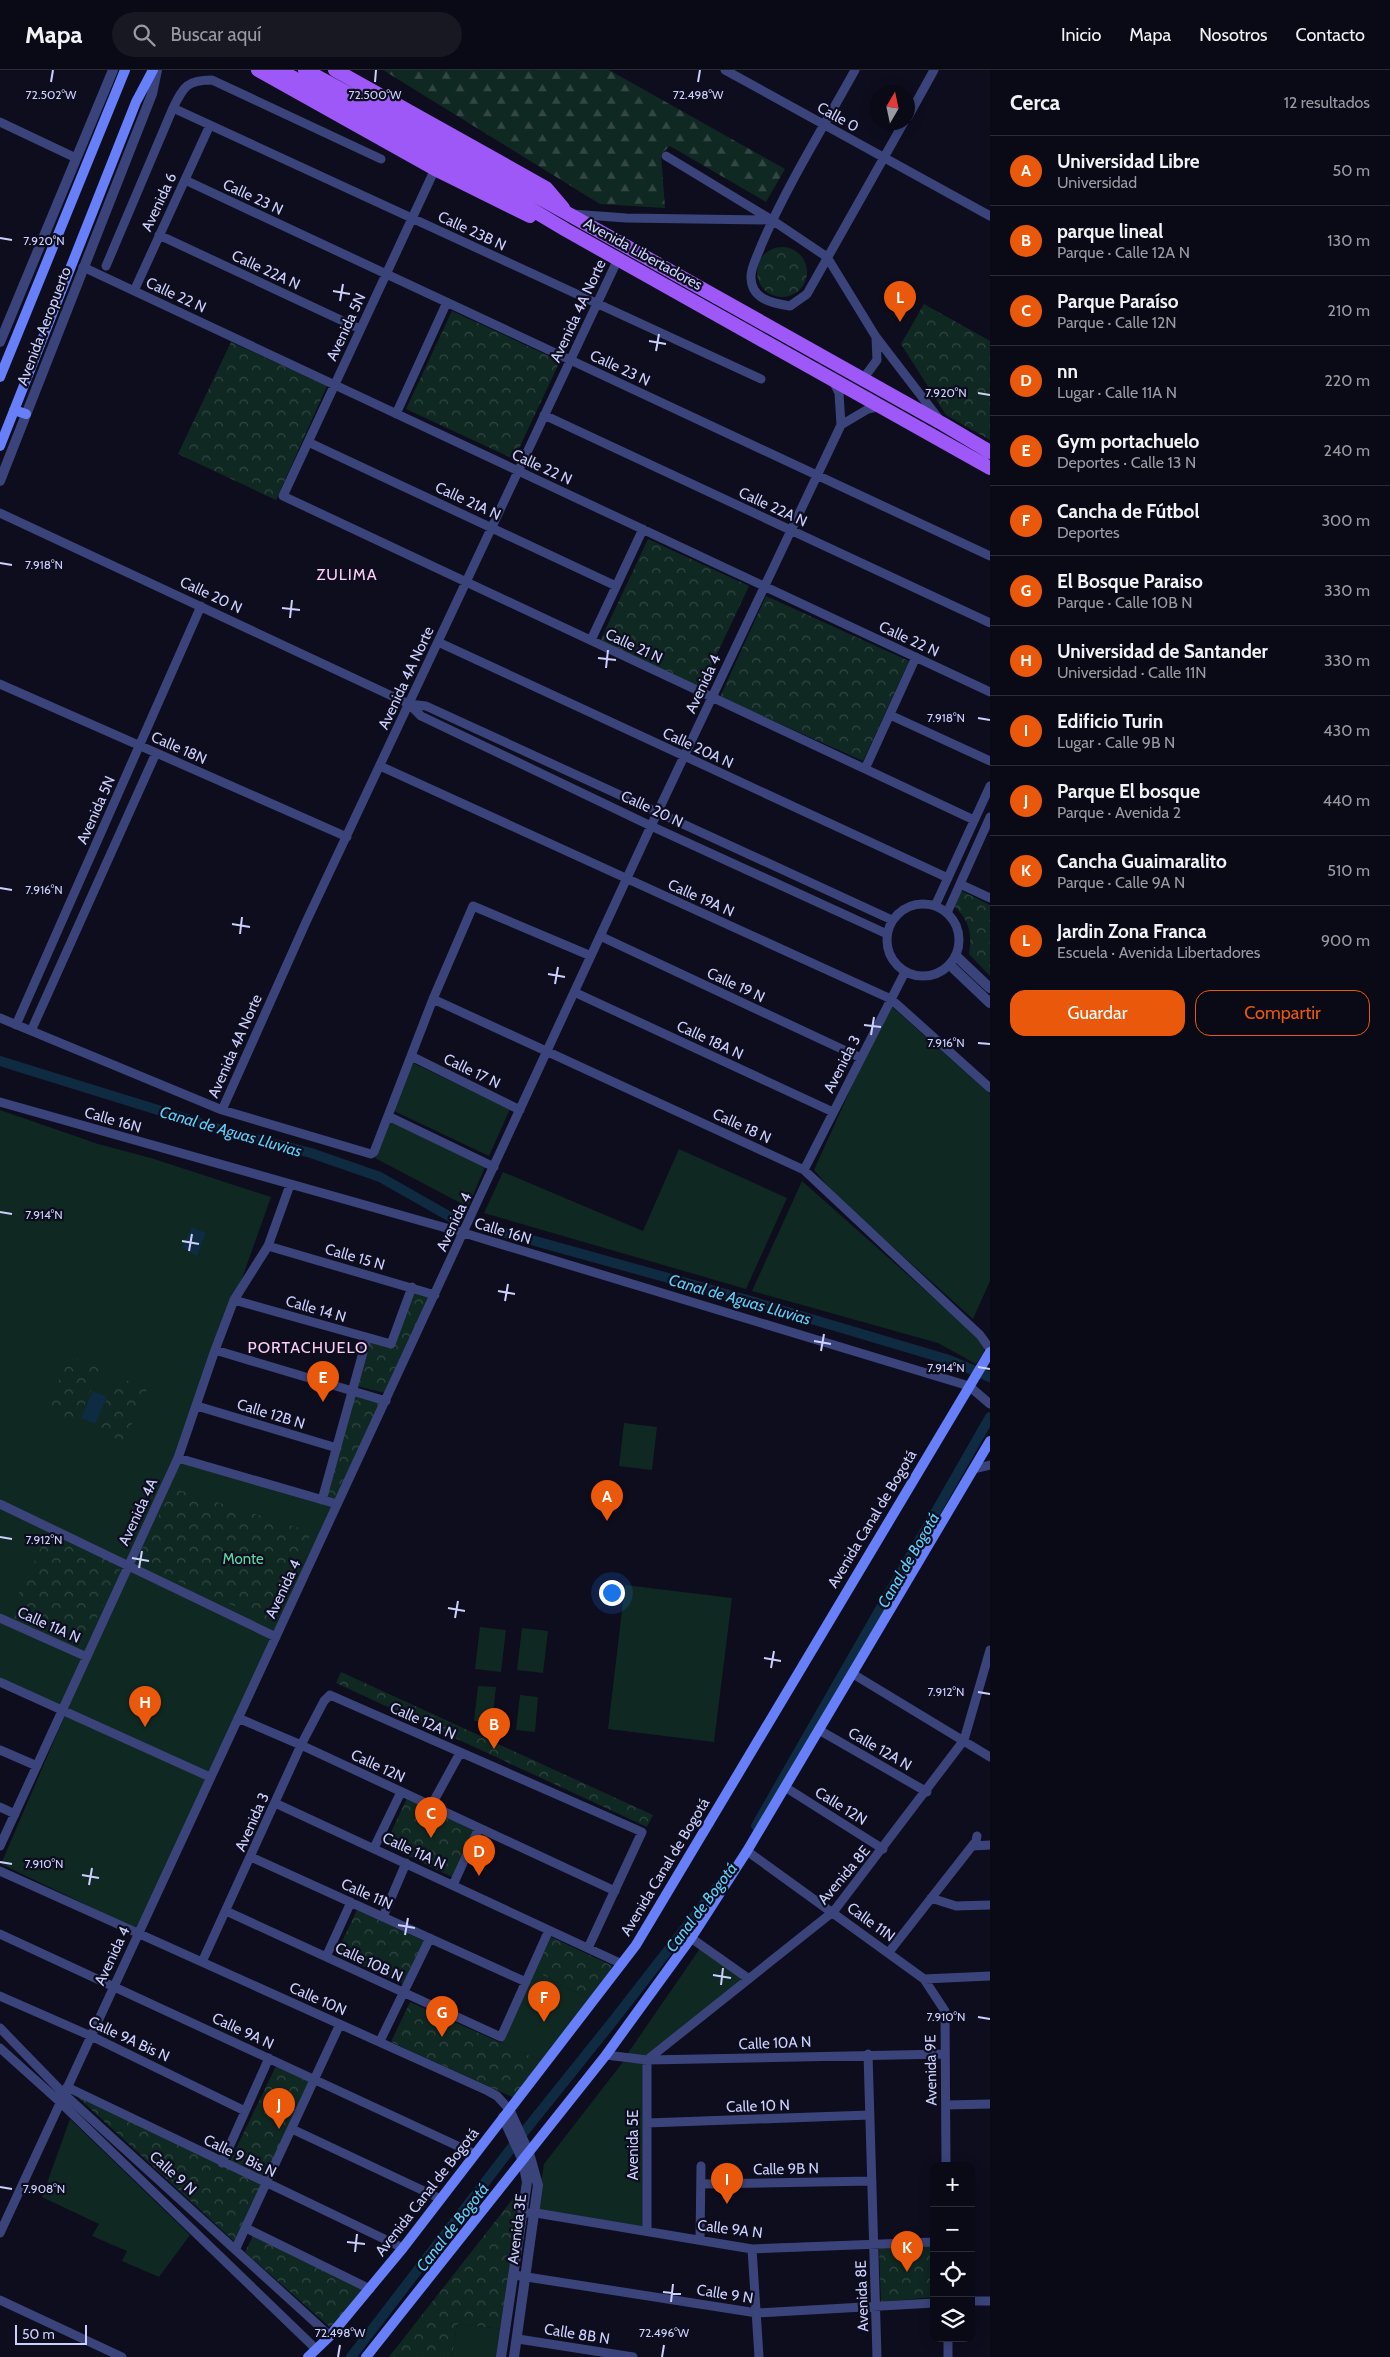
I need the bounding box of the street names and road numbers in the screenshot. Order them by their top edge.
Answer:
street label: Calle 0 [814,98,862,136]
street label: Avenida 6 [138,170,180,234]
street label: Calle 23 N [220,175,286,219]
street label: Calle 23B N [435,207,509,255]
street label: Avenida Libertadores [581,214,705,294]
street label: Calle 22A N [229,246,303,294]
street label: Avenida 4A Norte [546,256,610,365]
street label: Avenida Aeropuerto [13,264,75,388]
street label: Calle 22 N [143,273,209,317]
street label: Avenida 5N [322,290,370,364]
street label: Calle 23 N [587,346,653,390]
street label: Calle 22 N [509,445,575,489]
street label: Calle 21A N [432,478,504,524]
street label: Calle 22A N [736,483,810,531]
street label: Calle 20 N [177,573,245,617]
street label: Calle 22 N [876,617,942,661]
street label: Avenida 4A Norte [374,623,438,732]
street label: Calle 21 N [602,625,666,667]
street label: Avenida 4 [682,651,725,716]
street label: Calle 20A N [660,724,736,772]
street label: Calle 18N [148,728,210,768]
street label: Avenida 5N [73,773,119,847]
street label: Calle 20 N [618,787,686,831]
street label: Calle 19A N [665,875,737,921]
street label: Calle 19 N [704,964,768,1006]
street label: Avenida 4A Norte [204,991,266,1101]
street label: Calle 18A N [674,1017,746,1063]
street label: Avenida 3 [820,1032,864,1096]
street label: Calle 17 N [441,1050,503,1092]
street label: Calle 16N [82,1103,144,1137]
street label: Calle 18 N [710,1105,774,1147]
street label: Avenida 4 [433,1189,476,1254]
street label: Calle 16N [472,1214,534,1248]
street label: Calle 15 N [323,1240,387,1274]
street label: Calle 14 N [284,1292,348,1326]
street label: Calle 12B N [235,1395,307,1433]
street label: Avenida Canal de Bogotá [824,1447,920,1591]
street label: Avenida 4A [115,1475,162,1548]
street label: Avenida 4 [262,1556,305,1621]
street label: Calle 11A N [15,1603,83,1647]
street label: Calle 12A N [387,1698,459,1744]
street label: Calle 12A N [845,1724,915,1774]
street label: Calle 12N [348,1746,408,1786]
street label: Calle 12N [812,1783,870,1829]
street label: Avenida 3 [231,1790,273,1854]
street label: Avenida Canal de Bogotá [617,1795,713,1939]
street label: Calle 11A N [380,1829,448,1873]
street label: Avenida 8E [814,1842,874,1908]
street label: Calle 11N [338,1875,396,1913]
street label: Calle 11N [844,1899,898,1945]
street label: Avenida 4 [91,1923,134,1988]
street label: Calle 10B N [332,1938,406,1986]
street label: Calle 10N [287,1978,349,2020]
street label: Calle 9A N [209,2009,277,2053]
street label: Calle 9A Bis N [86,2012,172,2066]
street label: Calle 10A N [738,2033,812,2053]
street label: Avenida 9E [921,2034,941,2106]
street label: Calle 10 N [726,2096,790,2116]
street label: Avenida 5E [624,2110,642,2180]
street label: Avenida Canal de Bogotá [371,2124,483,2260]
street label: Calle 9 Bis N [201,2131,279,2181]
street label: Calle 9 N [146,2147,200,2199]
street label: Calle 9B N [753,2159,819,2179]
street label: Avenida 3E [504,2193,530,2265]
street label: Calle 9A N [696,2216,764,2242]
street label: Avenida 8E [852,2260,872,2332]
street label: Calle 9 N [695,2281,755,2307]
street label: Calle 8B N [543,2320,611,2348]

